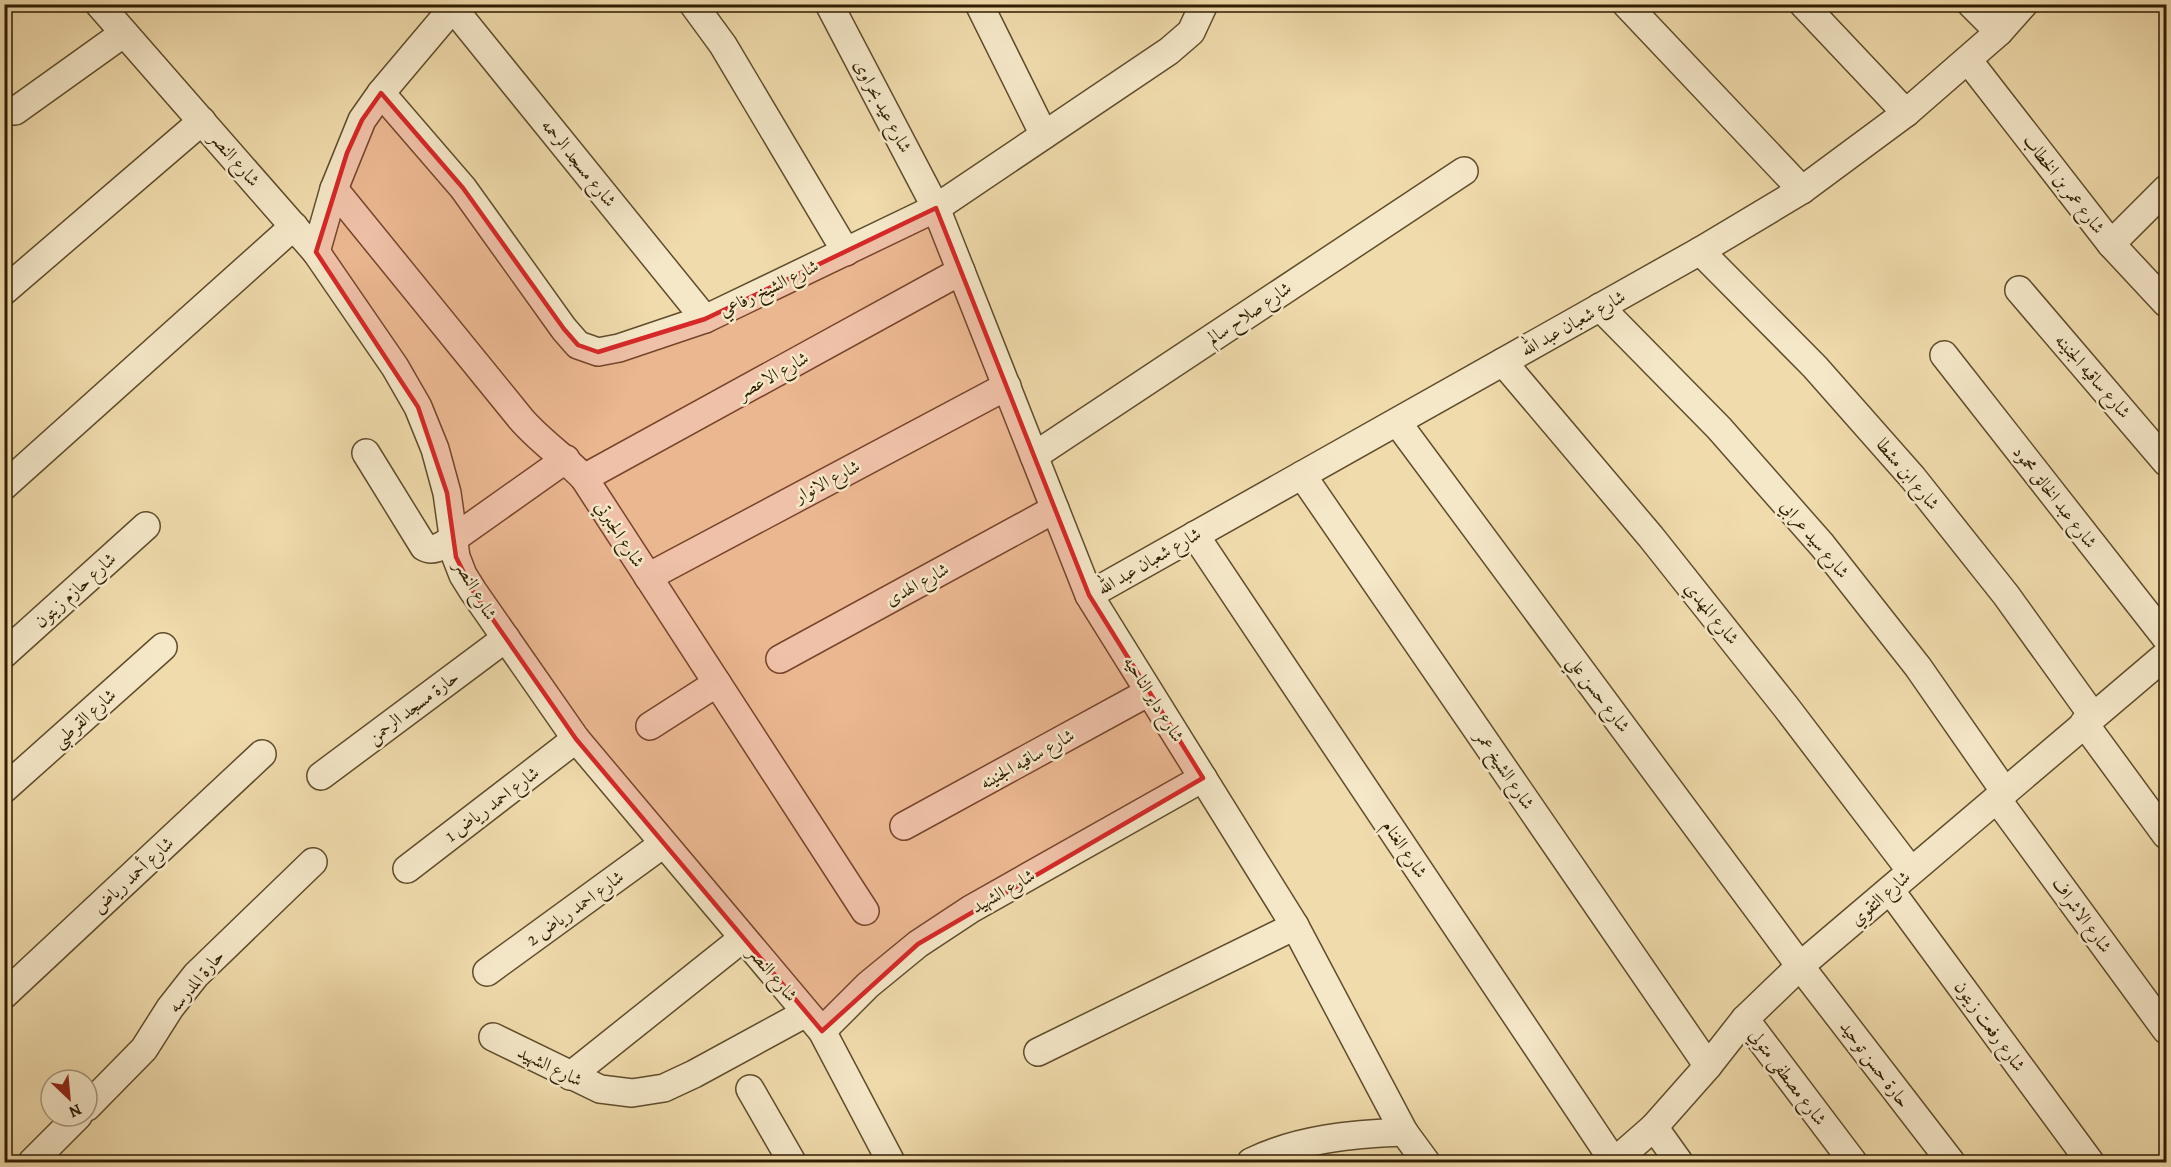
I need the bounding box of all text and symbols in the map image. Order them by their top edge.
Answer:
street label: شارع عيد بحراوى [846,55,918,158]
street label: شارع مسجد الرحمه [534,114,622,214]
street label: شارع النصر [201,125,266,194]
street label: شارع عمر بن الخطاب [2015,129,2110,241]
street label: شارع الشيخ رفاعي [715,254,824,326]
street label: شارع صلاح سالم [1202,276,1298,354]
street label: شارع شعبان عبد الله [1515,283,1631,364]
street label: شارع ساقيه الجنينه [2047,329,2136,425]
street label: شارع الاعصر [731,346,814,408]
street label: شارع ابن مشطا [1869,433,1945,517]
street label: شارع عبد الخالق محمود [2005,441,2103,555]
street label: شارع الانوار [788,454,865,512]
street label: شارع سيد عرابي [1773,495,1855,585]
street label: شارع الجبرتي [587,496,650,574]
street label: شارع شعبان عبد الله [1092,520,1207,603]
street label: شارع حازم زيتون [29,547,124,636]
street label: شارع النصر [446,554,503,626]
street label: شارع الهدى [881,557,955,614]
street label: شارع المهدي [1677,577,1745,651]
street label: شارع داير الناحيه [1115,651,1190,748]
street label: شارع حسن علي [1558,651,1636,740]
street label: حارة مسجد الرحمن [362,665,464,749]
street label: شارع القرطبى [47,683,123,755]
street label: شارع ساقيه الجنينه [975,723,1080,797]
street label: شارع الشيخ عمر [1465,724,1540,816]
street label: شارع احمد رياض 1 [440,761,546,850]
street label: شارع الغنام [1374,815,1433,885]
street label: شارع أحمد رياض [86,830,181,921]
street label: شارع الشهيد [967,863,1041,921]
street label: شارع احمد رياض 2 [522,865,630,954]
street label: شارع التقوي [1845,865,1917,933]
street label: شارع الاشراف [2044,872,2118,959]
street label: شارع النصر [739,940,803,1009]
street label: حارة المدرسه [163,944,229,1018]
street label: شارع رفعت زيتون [1946,976,2031,1078]
street label: حارة حسن توحيد [1834,1016,1916,1112]
street label: شارع مصطفى متولي [1741,1024,1832,1132]
street label: شارع الشهيد [512,1040,587,1095]
north arrow [39,1068,99,1128]
text: N [65,1098,85,1123]

